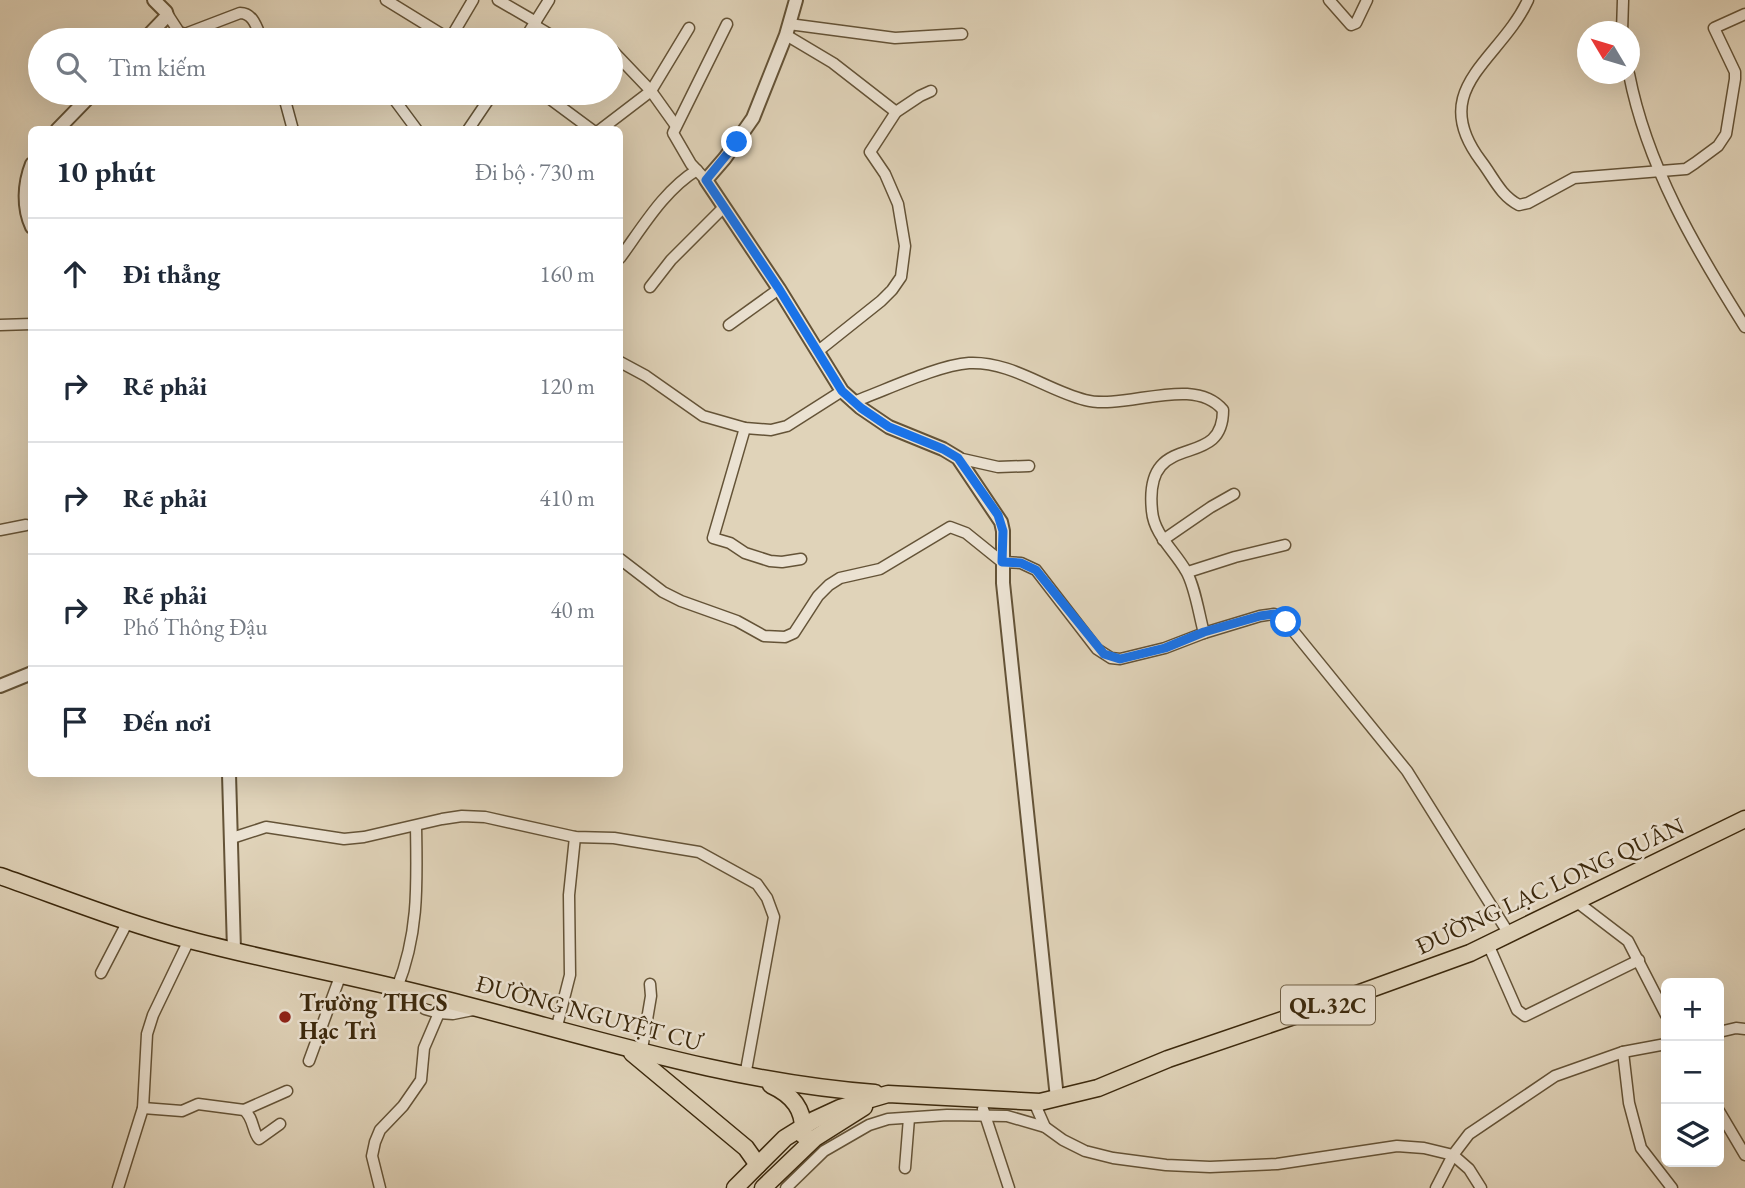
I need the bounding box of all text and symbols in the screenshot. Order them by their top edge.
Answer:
north arrow [1577,21,1640,84]
search box [28,28,623,105]
icon: search [52,48,90,86]
text: Tìm kiếm [108,50,206,84]
route end [721,126,752,157]
text: 10 phút [56,152,155,191]
text: Đi bộ · 730 m [475,157,595,187]
icon: ahead [56,255,94,293]
text: Đi thẳng [123,257,220,291]
text: 160 m [539,259,595,289]
icon: right [56,367,94,405]
text: Rẽ phải [123,369,207,403]
text: 120 m [539,371,595,401]
icon: right [56,479,94,517]
text: Rẽ phải [123,481,207,515]
text: 410 m [539,483,595,513]
text: Rẽ phải [123,578,207,612]
icon: right [56,591,94,629]
text: 40 m [550,595,595,625]
route start [1270,606,1301,637]
text: Phố Thông Đậu [123,612,268,642]
icon: arrive [56,703,94,741]
text: Đến nơi [123,705,211,739]
street label: ĐƯỜNG LẠC LONG QUÂN [1411,810,1689,961]
street label: ĐƯỜNG NGUYỆT CƯ [473,967,707,1058]
map controls [1661,978,1724,1167]
button: + [1661,978,1724,1041]
road number: QL.32C [1281,986,1375,1024]
place label: Trường THCS Hạc Trì [299,987,448,1046]
marker: Trường THCS Hạc Trì [277,1009,293,1025]
button: − [1661,1041,1724,1104]
button: layers [1661,1104,1724,1167]

